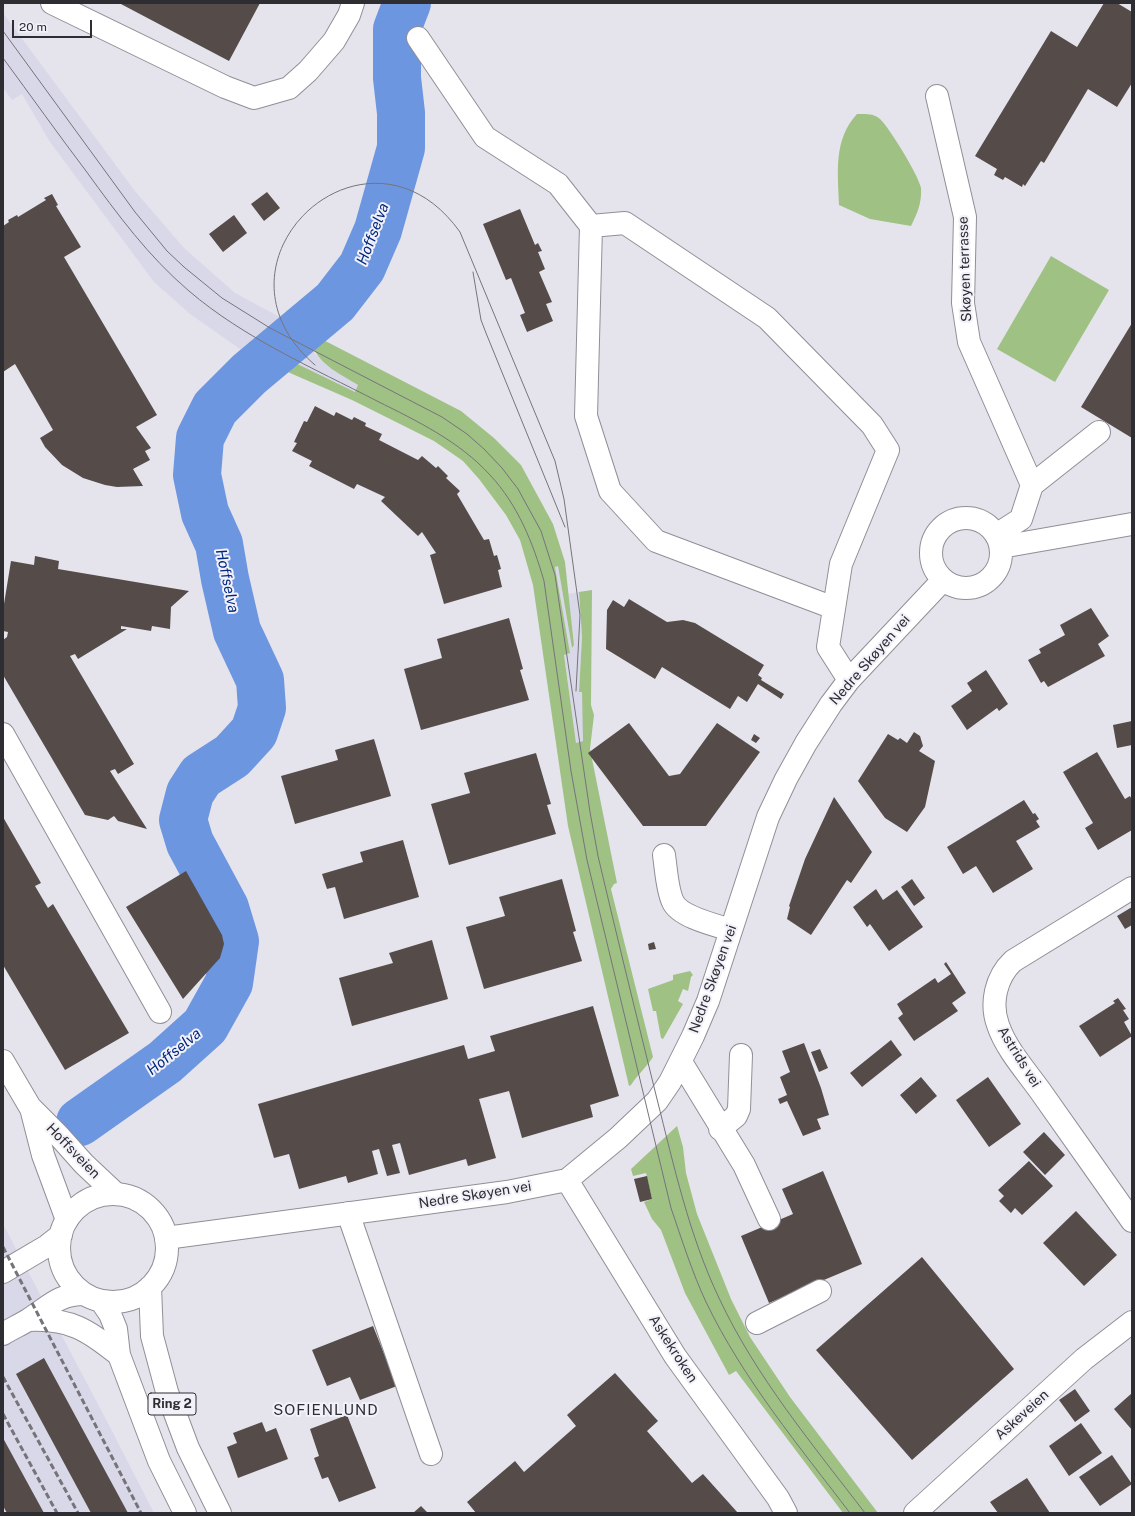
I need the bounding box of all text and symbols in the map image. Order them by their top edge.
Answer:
scale bar [14,12,94,38]
text: 20 m [19,20,47,34]
water label: Hoffselva [353,201,393,267]
street label: Skøyen terrasse [955,216,975,322]
water label: Hoffselva [211,548,243,614]
street label: Nedre Skøyen vei [826,611,914,709]
street label: Nedre Skøyen vei [686,923,740,1035]
street label: Astrids vei [994,1024,1044,1090]
water label: Hoffselva [143,1025,205,1079]
street label: Hoffsveien [43,1120,103,1182]
street label: Nedre Skøyen vei [417,1178,533,1212]
street label: Askekroken [645,1312,701,1386]
street label: Askeveien [992,1387,1052,1443]
road number: Ring 2 [148,1393,196,1415]
district label: SOFIENLUND [273,1401,379,1419]

